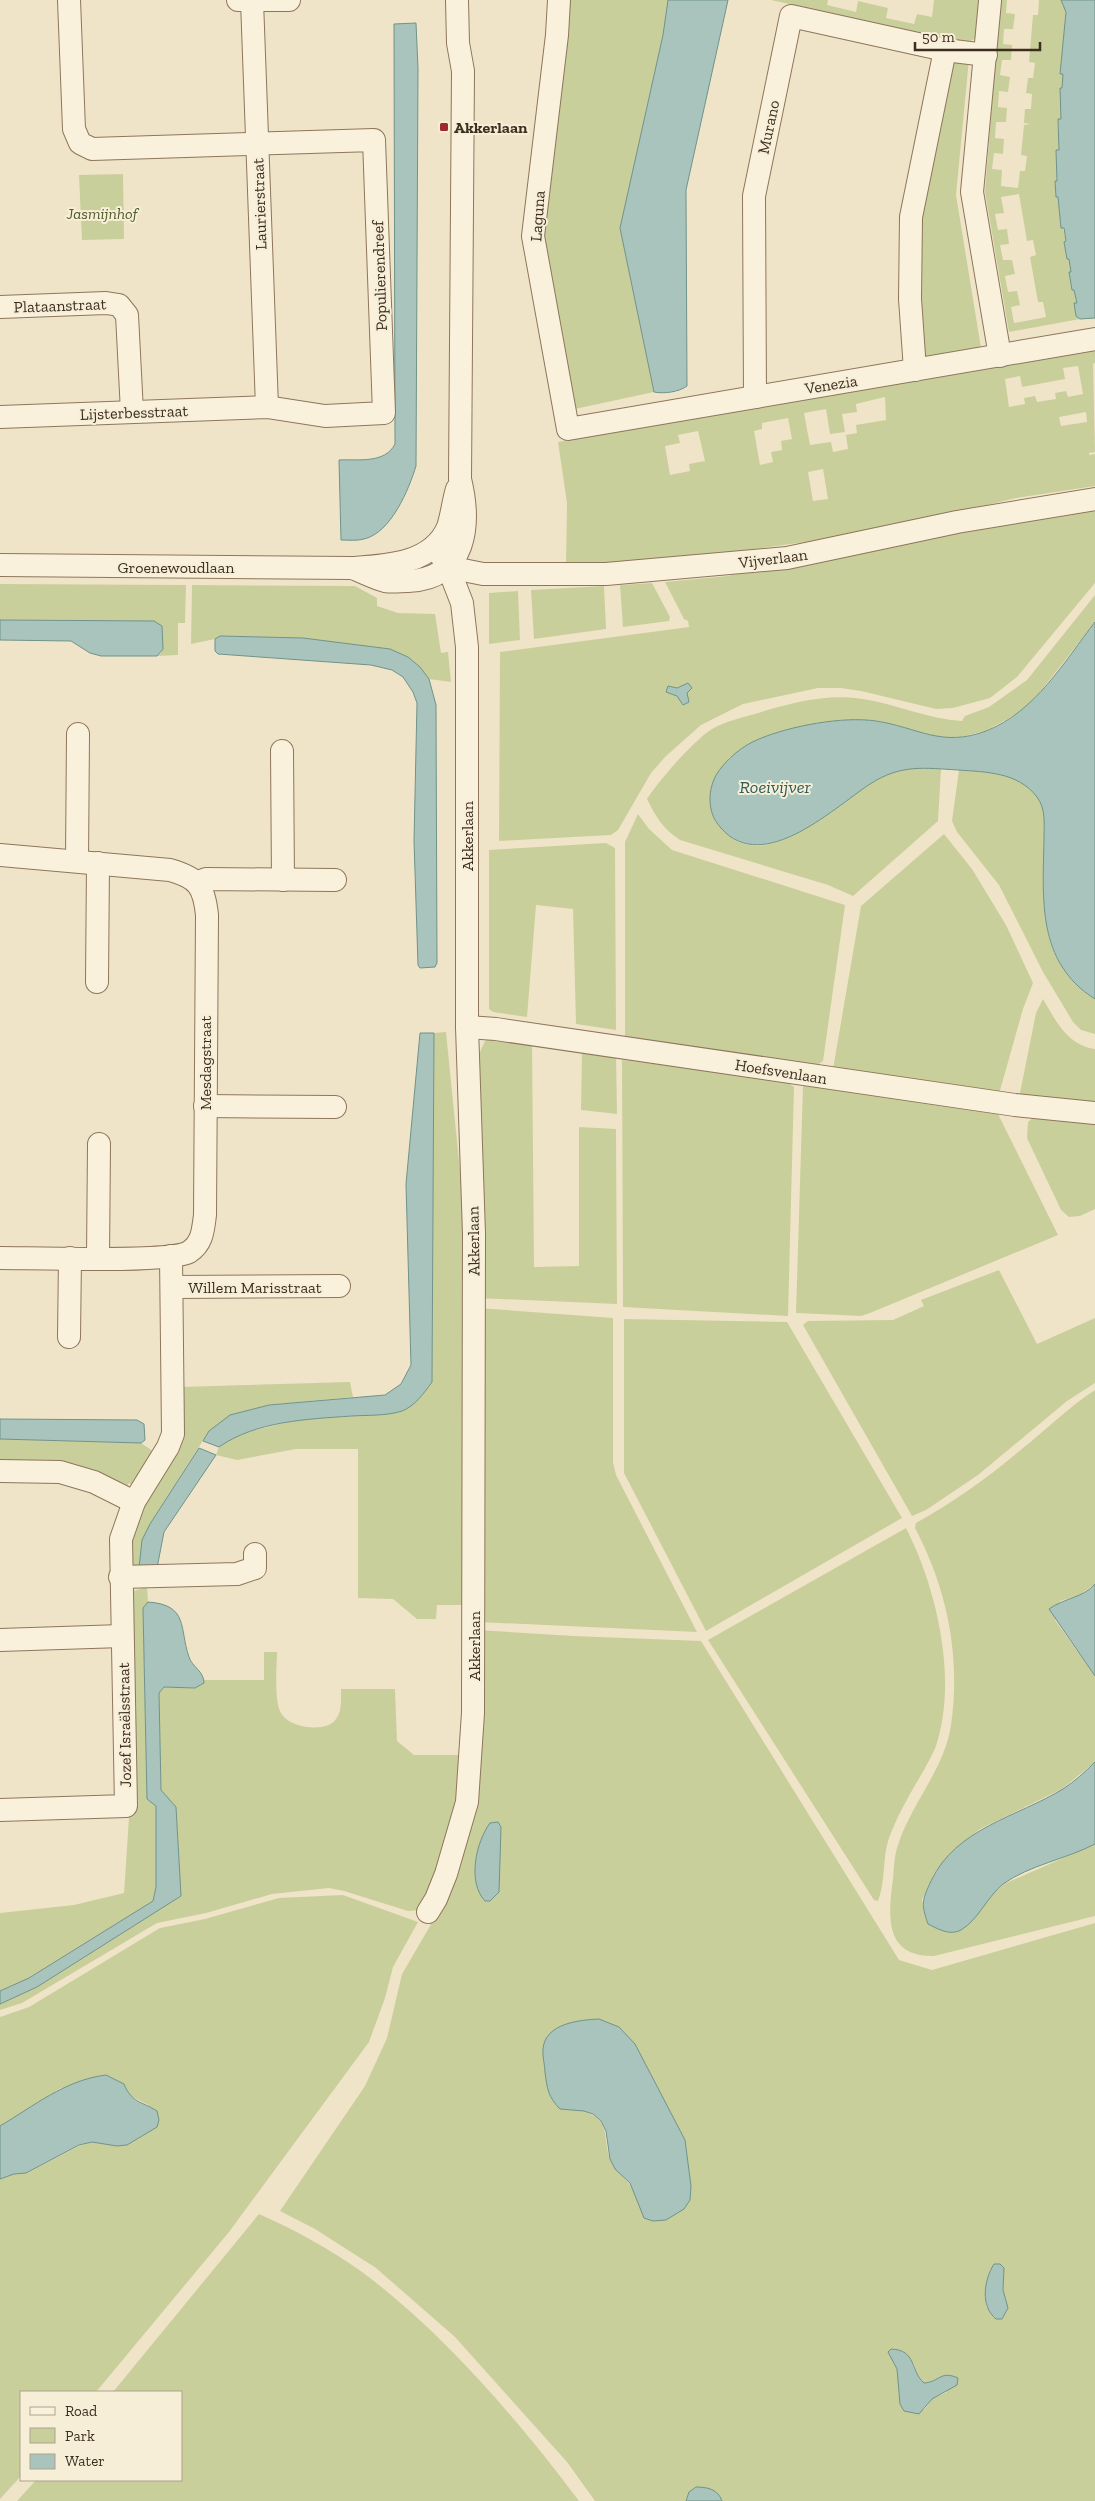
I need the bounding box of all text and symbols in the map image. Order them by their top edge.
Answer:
scale bar [915,20,1040,52]
text: 50 m [922,28,955,46]
street label: Murano [754,98,783,156]
place label: Akkerlaan [454,118,528,137]
marker: Akkerlaan [438,121,450,133]
street label: Laurierstraat [248,158,271,250]
street label: Laguna [526,190,549,242]
park label: Jasmijnhof [65,204,140,223]
street label: Populierendreef [368,219,391,331]
street label: Plataanstraat [13,294,107,317]
street label: Venezia [802,371,859,398]
street label: Lijsterbesstraat [79,401,189,424]
street label: Vijverlaan [736,545,809,572]
street label: Groenewoudlaan [118,558,235,577]
water label: Roeivijver [739,776,812,798]
street label: Akkerlaan [458,800,477,871]
street label: Mesdagstraat [196,1016,215,1110]
street label: Hoefsvenlaan [734,1055,829,1088]
street label: Akkerlaan [463,1205,484,1276]
street label: Willem Marisstraat [188,1278,322,1297]
street label: Akkerlaan [465,1610,484,1681]
street label: Jozef Israëlsstraat [114,1662,135,1788]
legend [20,2391,182,2481]
text: Road [65,2402,98,2420]
text: Park [65,2427,95,2445]
text: Water [65,2452,105,2470]

